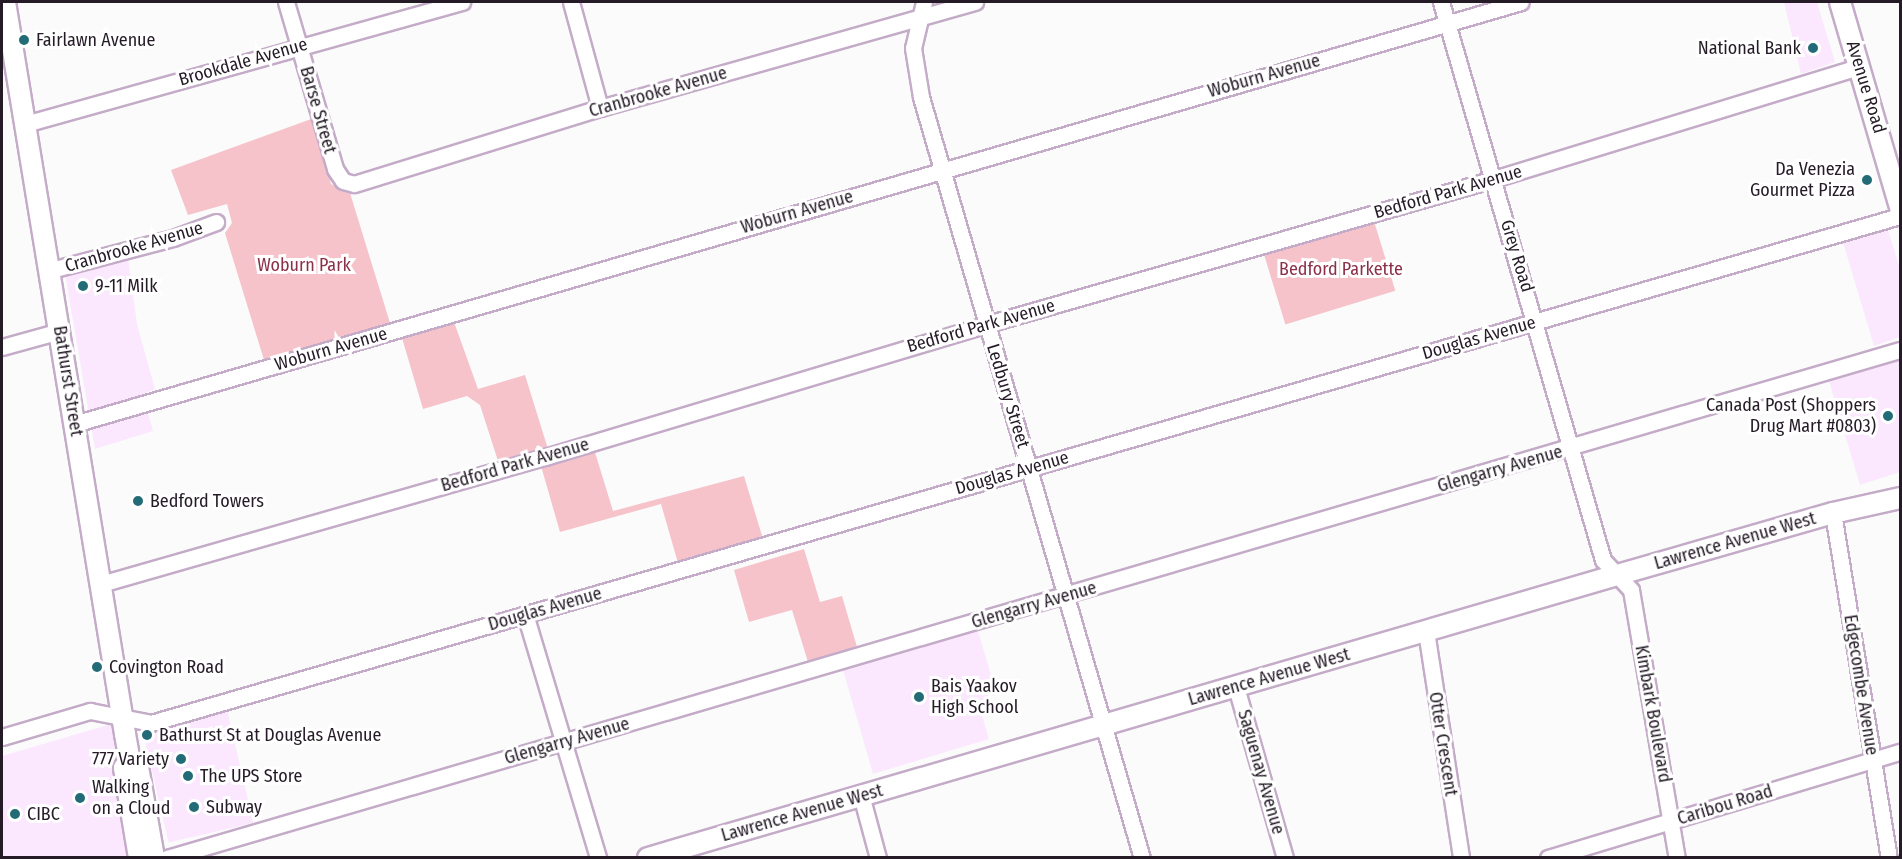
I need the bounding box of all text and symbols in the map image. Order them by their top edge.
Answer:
place label: Fairlawn Avenue [36,29,155,51]
marker: Fairlawn Avenue [17,33,31,47]
street label: Brookdale Avenue [176,33,310,91]
place label: National Bank [1698,37,1801,59]
street label: Avenue Road [1842,38,1890,136]
marker: National Bank [1806,41,1820,55]
street label: Woburn Avenue [1205,50,1323,102]
street label: Cranbrooke Avenue [586,62,730,122]
street label: Barse Street [295,64,341,156]
place label: Da Venezia Gourmet Pizza [1750,159,1855,201]
street label: Bedford Park Avenue [1371,161,1525,223]
marker: Da Venezia Gourmet Pizza [1860,173,1874,187]
street label: Woburn Avenue [738,186,856,238]
street label: Cranbrooke Avenue [62,217,206,277]
street label: Grey Road [1496,217,1538,295]
park label: Woburn Park [257,254,351,276]
park label: Bedford Parkette [1279,258,1403,280]
place label: 9-11 Milk [95,275,158,297]
marker: 9-11 Milk [76,279,90,293]
street label: Bedford Park Avenue [904,295,1058,357]
street label: Douglas Avenue [1420,311,1538,365]
street label: Woburn Avenue [272,323,390,375]
street label: Bathurst Street [49,324,87,438]
street label: Ledbury Street [982,341,1034,451]
place label: Canada Post (Shoppers Drug Mart #0803) [1706,395,1876,438]
marker: Canada Post (Shoppers Drug Mart #0803) [1881,409,1895,423]
street label: Bedford Park Avenue [438,434,592,496]
street label: Glengarry Avenue [1435,441,1565,497]
street label: Douglas Avenue [953,446,1071,500]
place label: Bedford Towers [150,490,264,512]
marker: Bedford Towers [131,494,145,508]
street label: Lawrence Avenue West [1652,508,1818,574]
street label: Glengarry Avenue [969,577,1099,633]
street label: Douglas Avenue [486,582,604,636]
street label: Edgecombe Avenue [1839,613,1883,757]
street label: Lawrence Avenue West [1186,644,1352,710]
street label: Kimbark Boulevard [1630,644,1676,784]
place label: Covington Road [109,656,224,678]
marker: Covington Road [90,660,104,674]
place label: Bais Yaakov High School [931,676,1018,718]
marker: Bais Yaakov High School [912,690,926,704]
street label: Otter Crescent [1424,690,1462,798]
street label: Saguenay Avenue [1233,707,1289,837]
street label: Glengarry Avenue [502,713,632,769]
place label: Bathurst St at Douglas Avenue [159,724,381,746]
marker: Bathurst St at Douglas Avenue [140,728,154,742]
place label: 777 Variety [92,748,169,770]
marker: 777 Variety [174,752,188,766]
place label: The UPS Store [200,765,302,787]
marker: The UPS Store [181,769,195,783]
place label: Walking on a Cloud [92,777,170,820]
street label: Lawrence Avenue West [719,780,885,846]
street label: Caribou Road [1675,780,1775,830]
marker: Walking on a Cloud [73,791,87,805]
place label: Subway [206,796,262,818]
marker: Subway [187,800,201,814]
place label: CIBC [27,803,60,825]
marker: CIBC [8,807,22,821]

